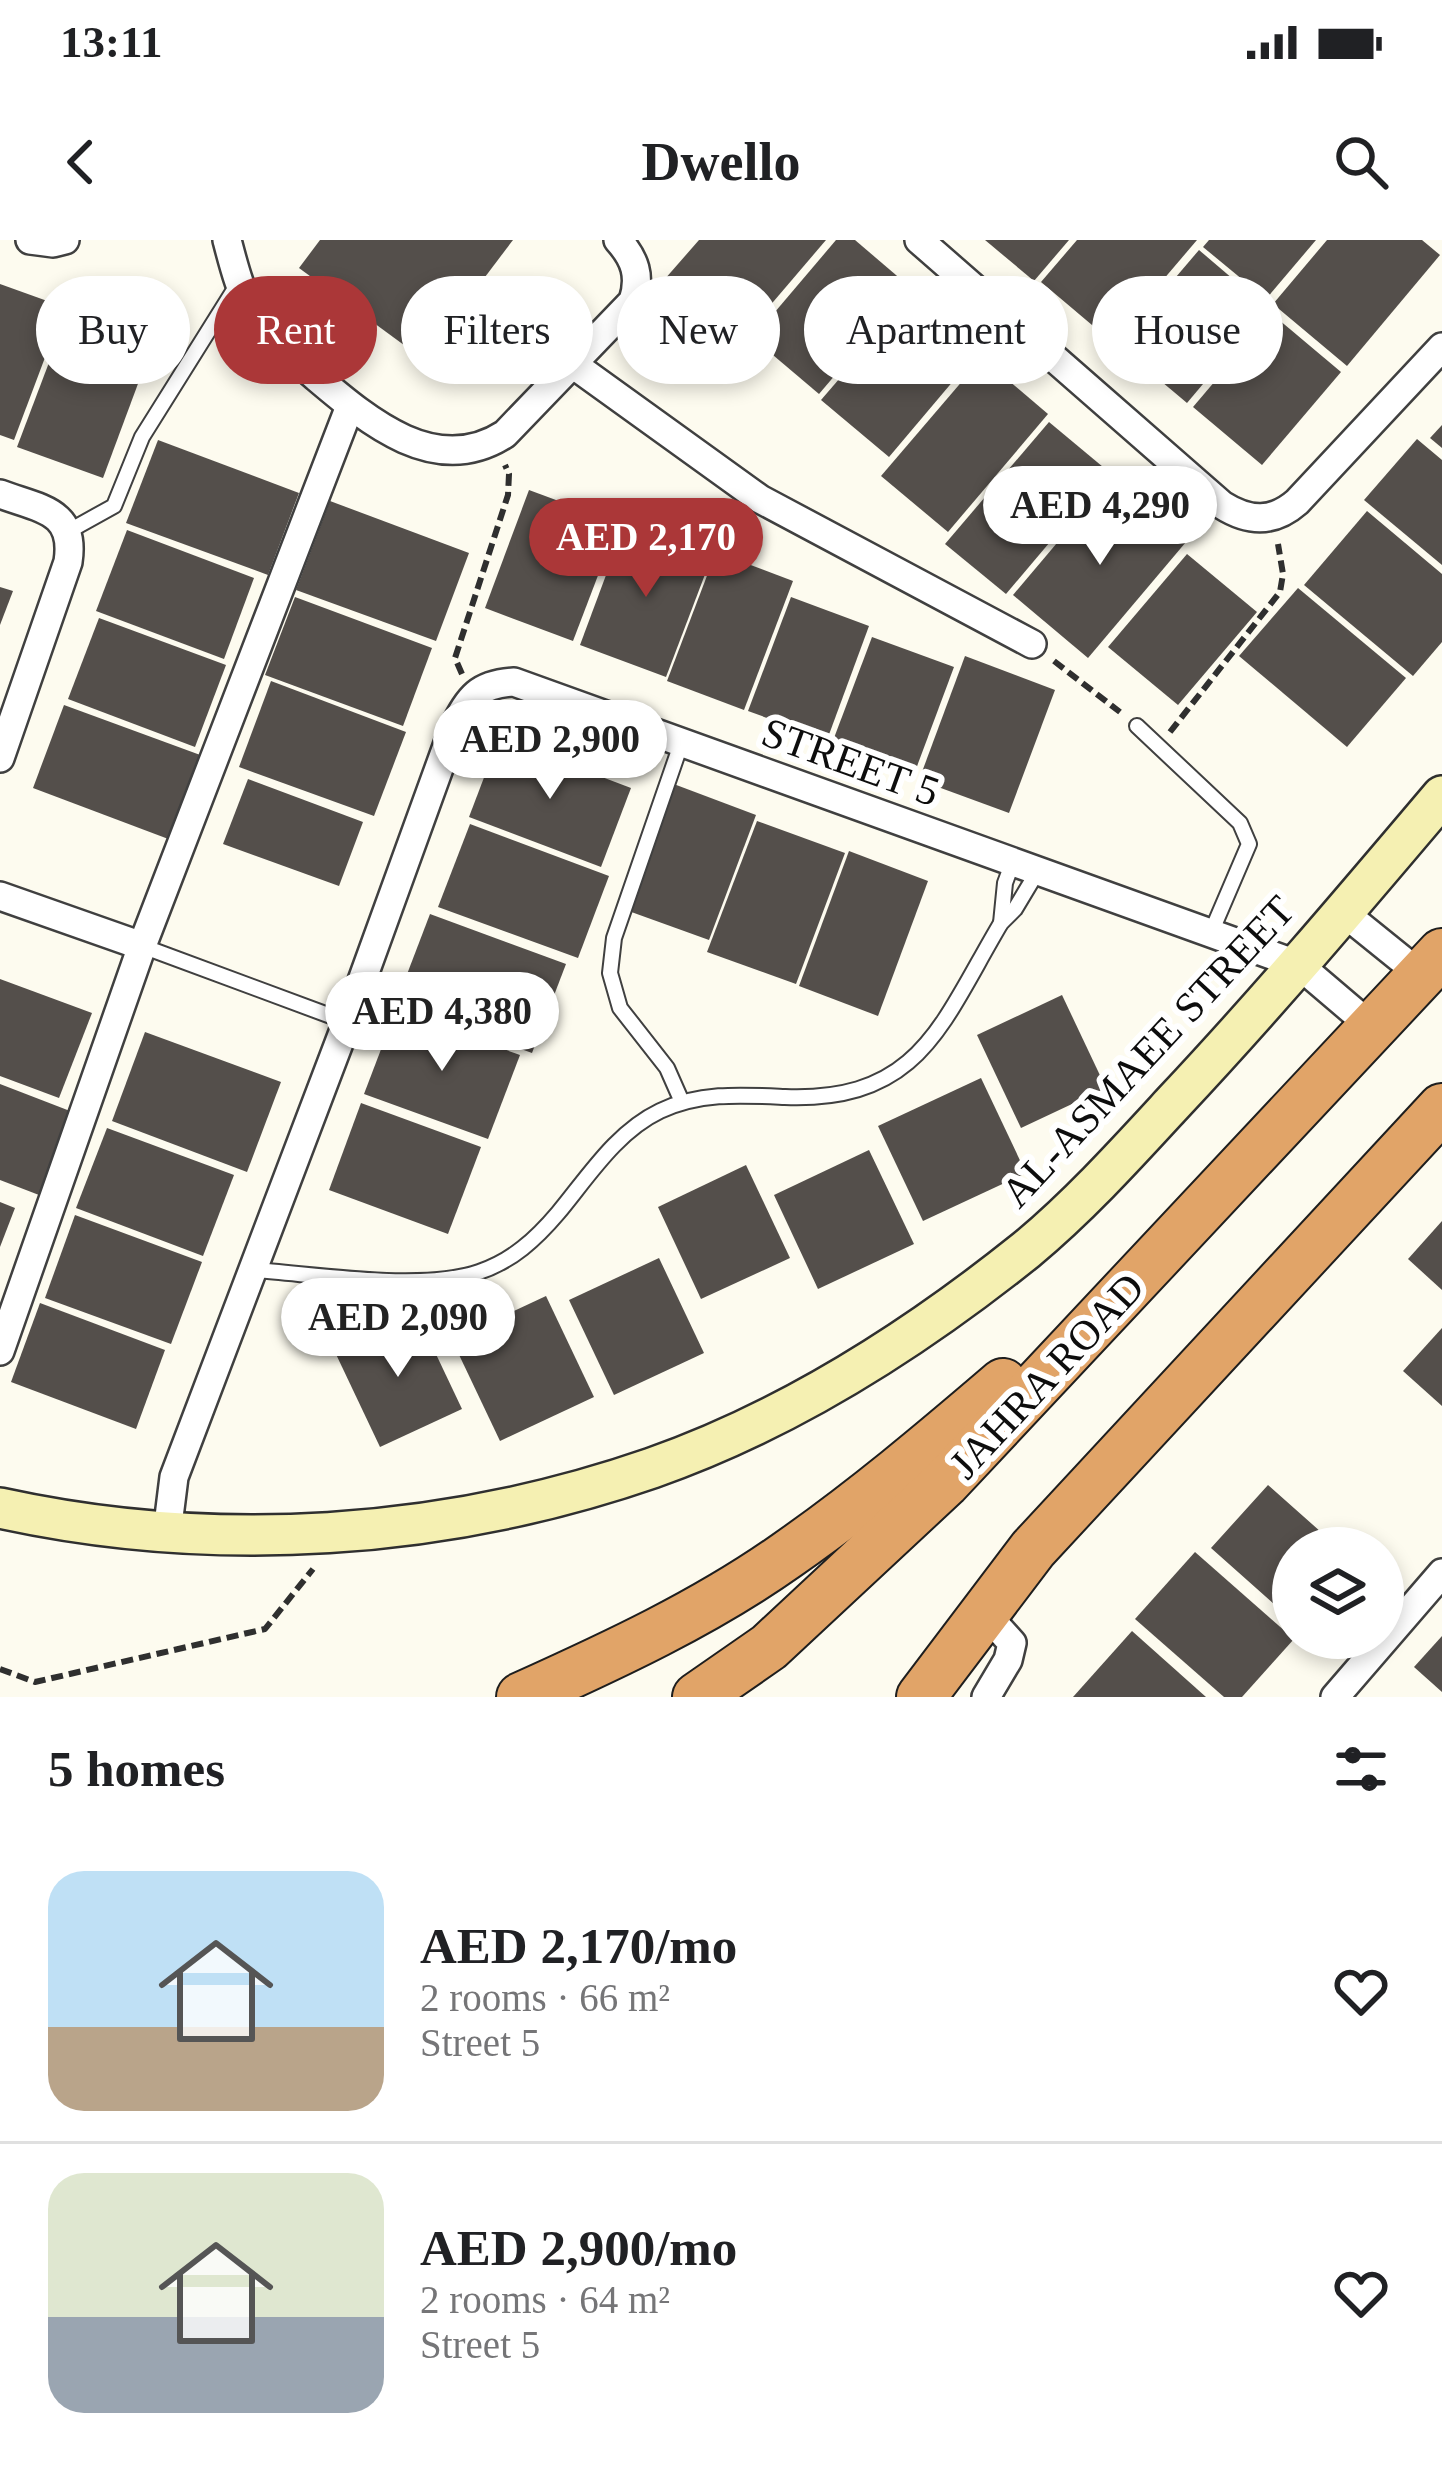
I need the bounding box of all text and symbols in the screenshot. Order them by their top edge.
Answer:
text: 13:11 [60,17,163,67]
icon: back [48,129,114,195]
icon: search [1328,129,1394,195]
text: Dwello [642,132,800,192]
chip: Buy [36,276,190,384]
chip: Rent [214,276,377,384]
chip: Filters [401,276,593,384]
chip: New [617,276,780,384]
chip: Apartment [804,276,1068,384]
chip: House [1092,276,1283,384]
pin: AED 4,290 [963,466,1237,568]
text: AED 4,290 [1010,483,1190,526]
pin: AED 2,170 [509,498,783,600]
text: AED 2,170 [556,515,736,558]
pin: AED 2,900 [413,700,687,802]
street label: STREET 5 [756,709,945,815]
text: AED 2,900 [460,717,640,760]
street label: AL-ASMAEE STREET [992,887,1303,1216]
pin: AED 4,380 [305,972,579,1074]
text: AED 4,380 [352,989,532,1032]
street label: JAHRA ROAD [940,1264,1153,1487]
pin: AED 2,090 [261,1278,535,1380]
text: AED 2,090 [308,1295,488,1338]
map controls [1272,1527,1404,1659]
button: layers [1272,1527,1404,1659]
icon: filters [1328,1736,1394,1802]
text: 5 homes [48,1741,225,1797]
text: AED 2,170/mo [420,1918,737,1974]
icon: home [144,1919,288,2063]
icon: heart [1328,1958,1394,2024]
text: 2 rooms · 66 m² [420,1976,670,2019]
text: Street 5 [420,2021,540,2064]
text: AED 2,900/mo [420,2220,737,2276]
icon: home [144,2221,288,2365]
icon: heart [1328,2260,1394,2326]
text: 2 rooms · 64 m² [420,2278,670,2321]
text: Street 5 [420,2323,540,2366]

